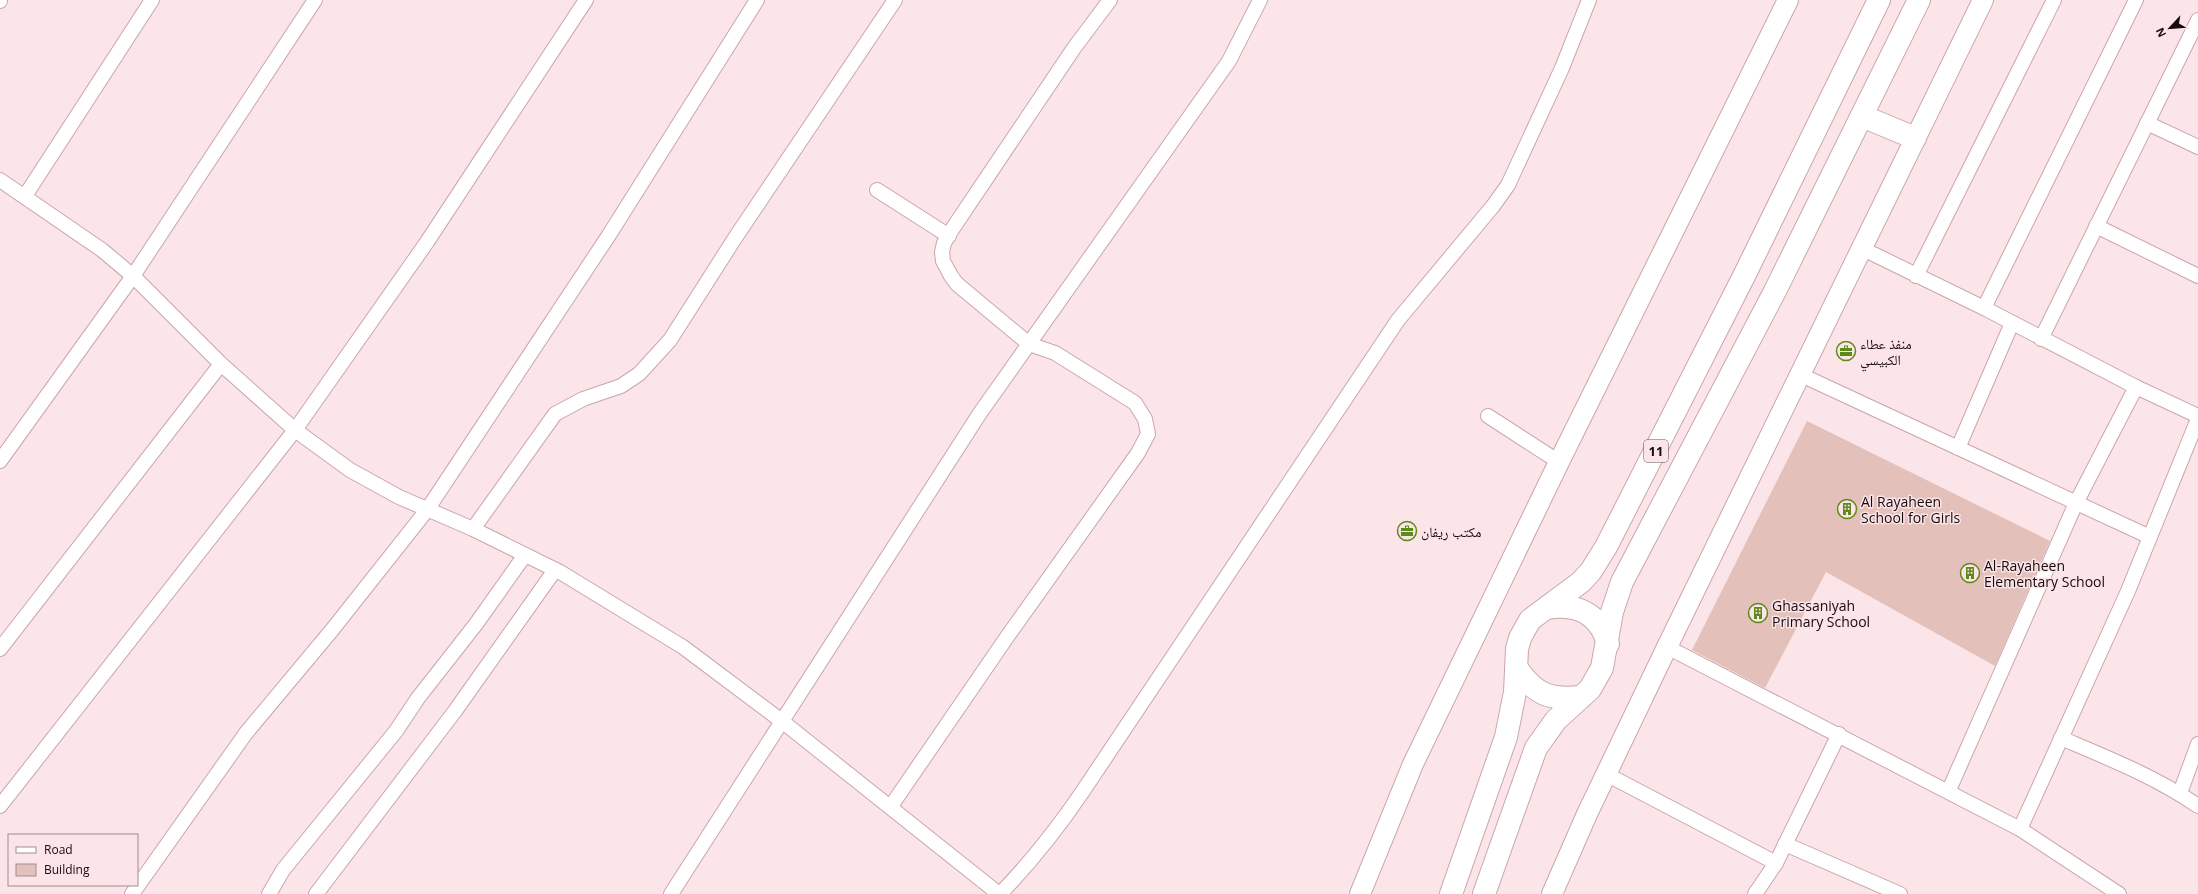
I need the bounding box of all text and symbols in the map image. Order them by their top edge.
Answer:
north arrow [2150,8,2190,48]
text: N [2152,25,2169,40]
place label: منفذ عطاء الكبيسي [1860,334,1912,371]
office icon: منفذ عطاء الكبيسي [1835,340,1857,362]
road number: 11 [1644,440,1668,462]
place label: Al Rayaheen School for Girls [1861,492,1960,527]
building icon: Al Rayaheen School for Girls [1836,498,1858,520]
office icon: مكتب ريفان [1396,520,1418,542]
place label: مكتب ريفان [1421,522,1481,541]
place label: Al-Rayaheen Elementary School [1984,556,2105,591]
building icon: Al-Rayaheen Elementary School [1959,562,1981,584]
place label: Ghassaniyah Primary School [1772,596,1870,631]
building icon: Ghassaniyah Primary School [1747,602,1769,624]
legend [8,834,138,886]
text: Road [44,841,73,858]
text: Building [44,861,90,878]

